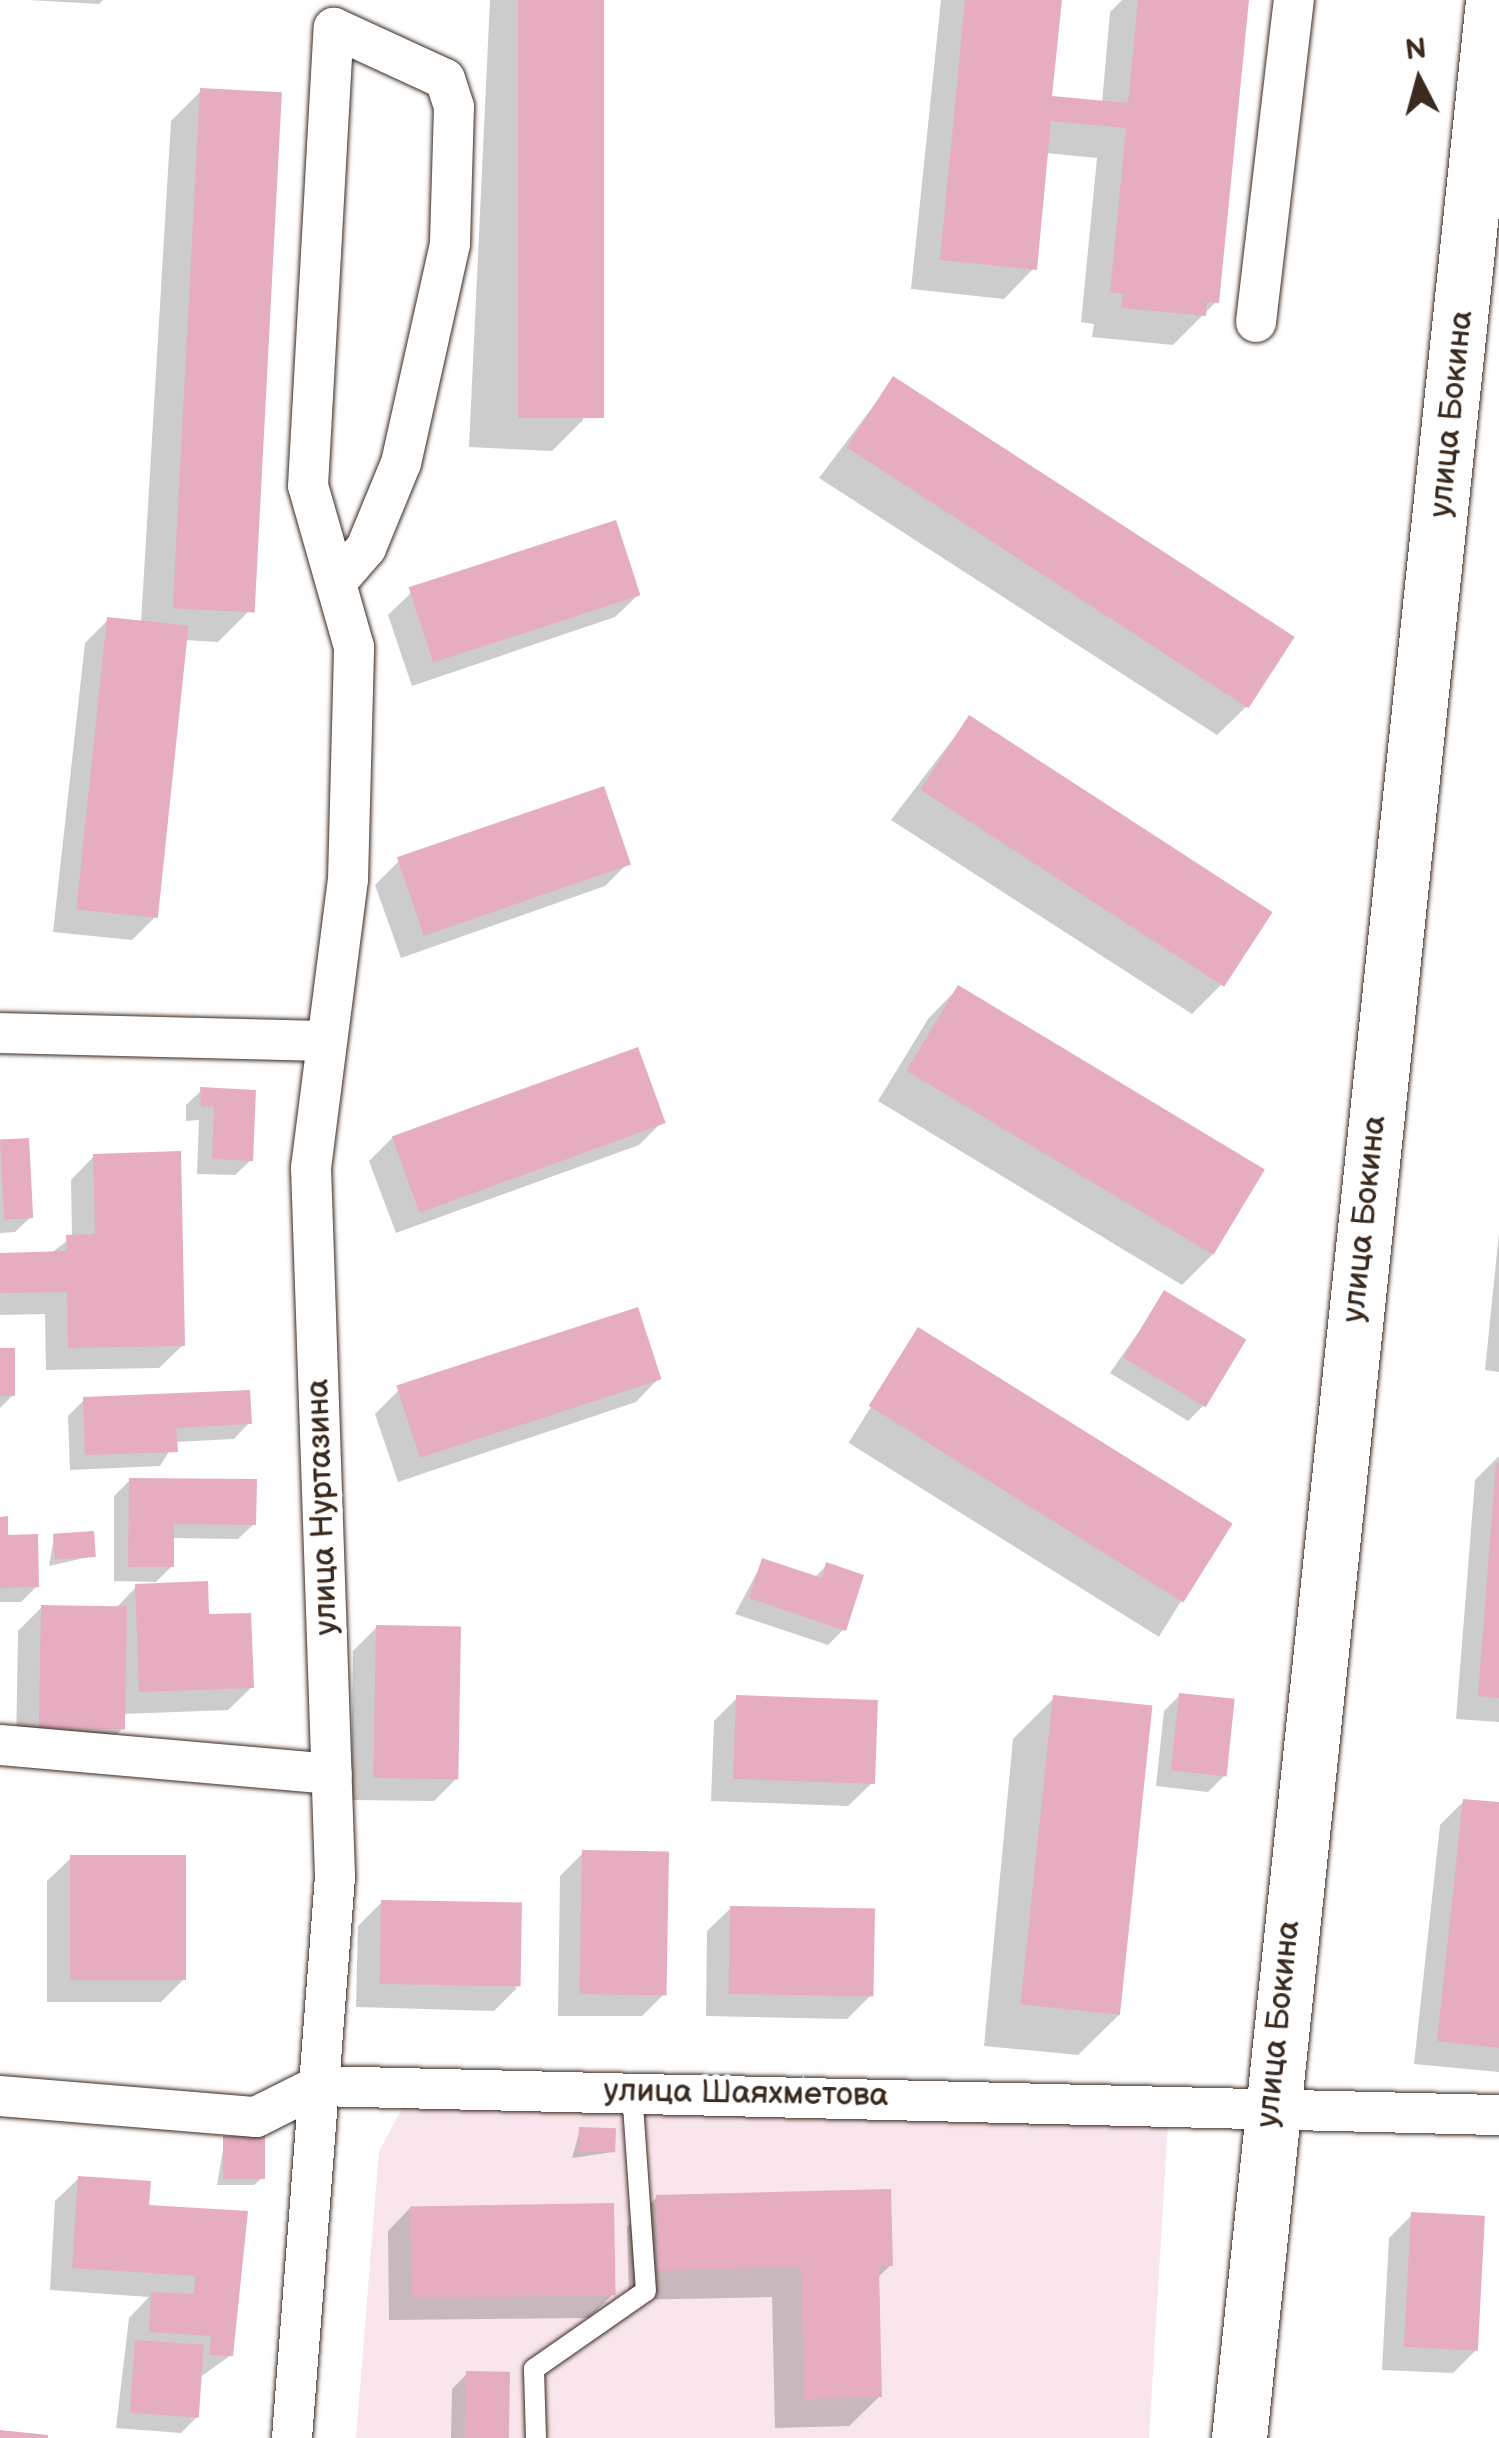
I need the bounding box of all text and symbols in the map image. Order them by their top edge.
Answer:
north arrow [1369,30,1469,130]
text: N [1404,32,1428,67]
street label: улица Бокина [1422,309,1482,519]
street label: улица Бокина [1335,1114,1395,1324]
street label: улица Нуртазина [299,1378,347,1636]
street label: улица Бокина [1249,1919,1309,2129]
street label: улица Шаяхметова [603,2072,889,2116]

